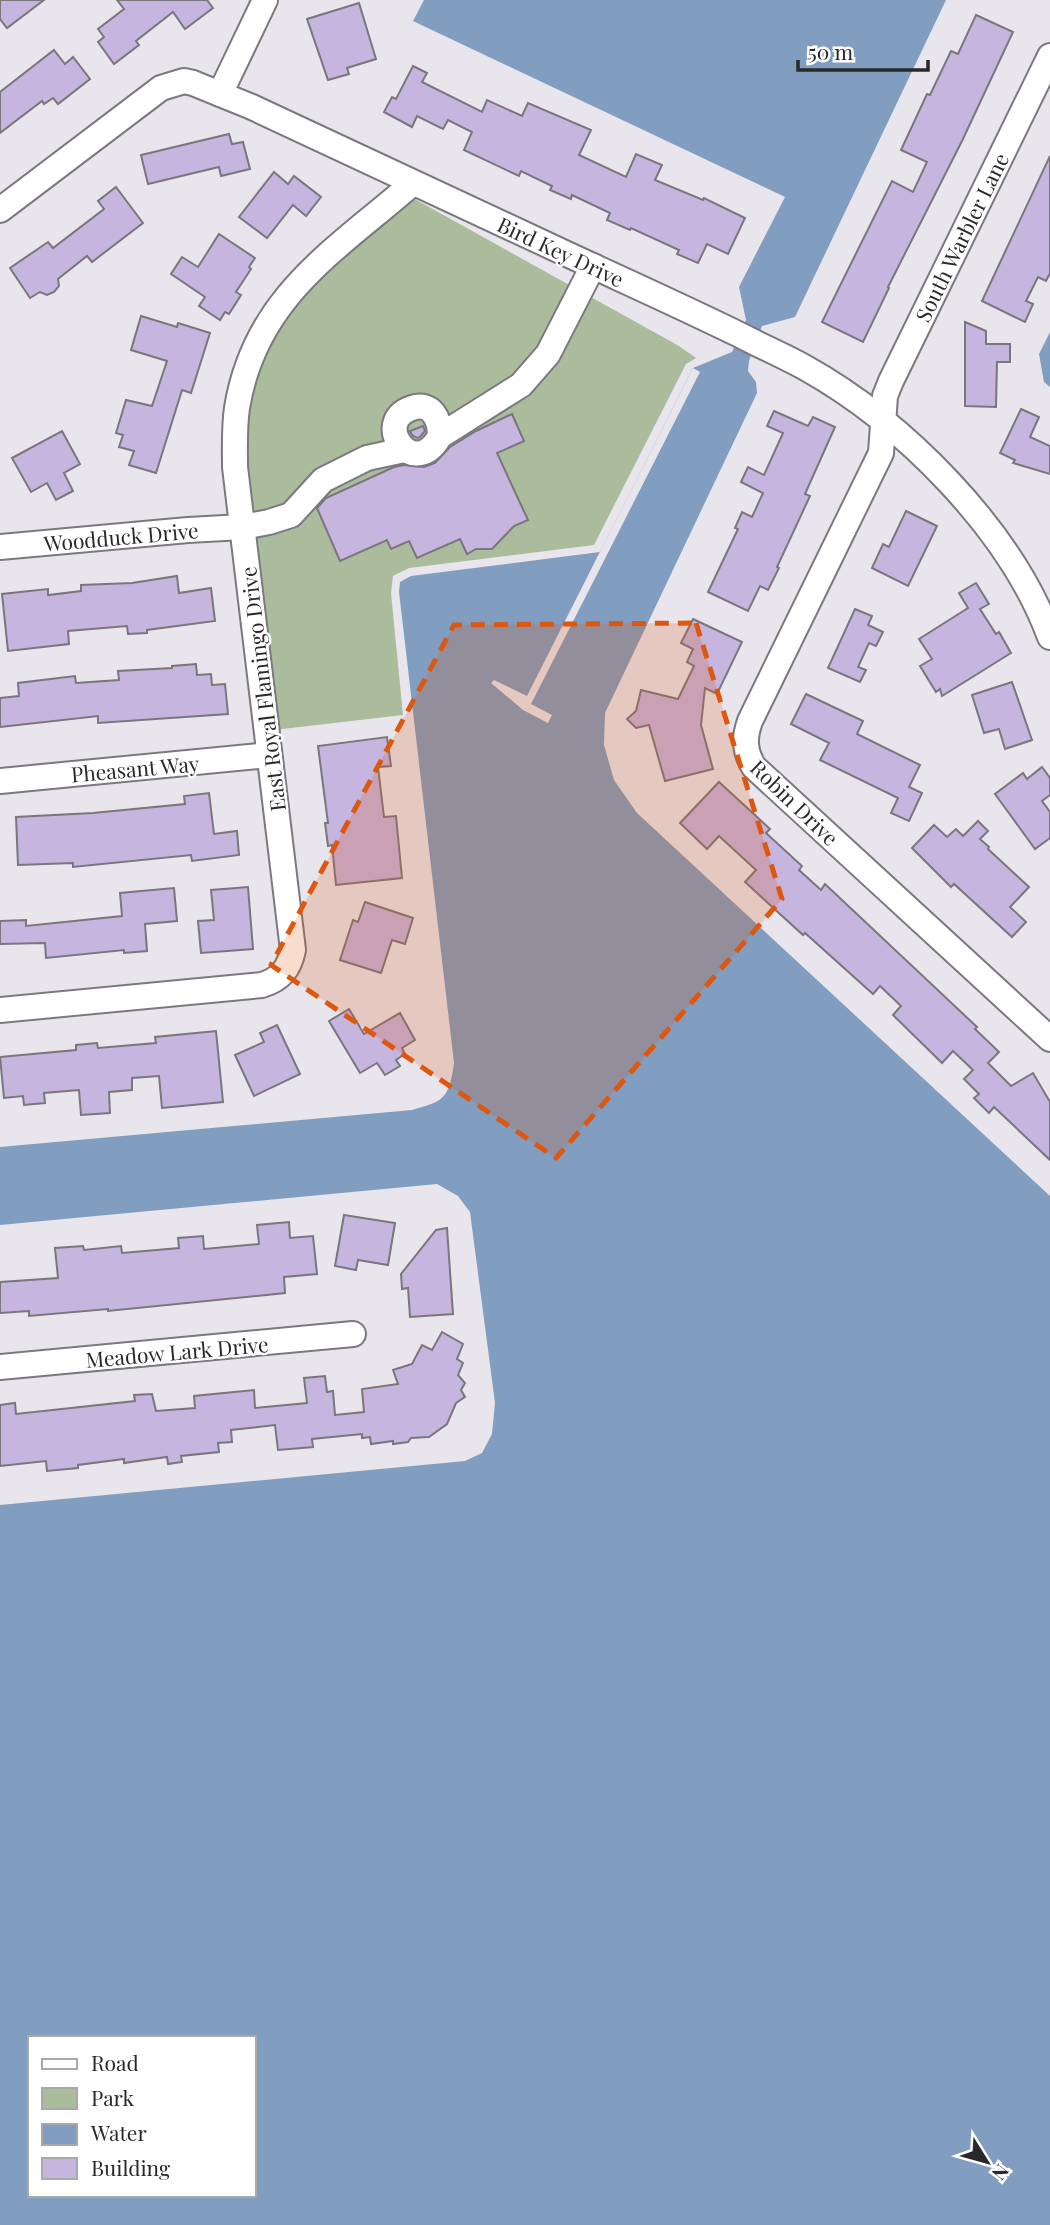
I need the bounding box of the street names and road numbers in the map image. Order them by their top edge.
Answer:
street label: South Warbler Lane [908,148,1014,326]
street label: Bird Key Drive [493,210,629,292]
street label: Woodduck Drive [41,515,200,557]
street label: East Royal Flamingo Drive [233,565,291,813]
street label: Pheasant Way [70,748,201,788]
street label: Robin Drive [745,753,845,851]
street label: Meadow Lark Drive [85,1329,269,1373]

